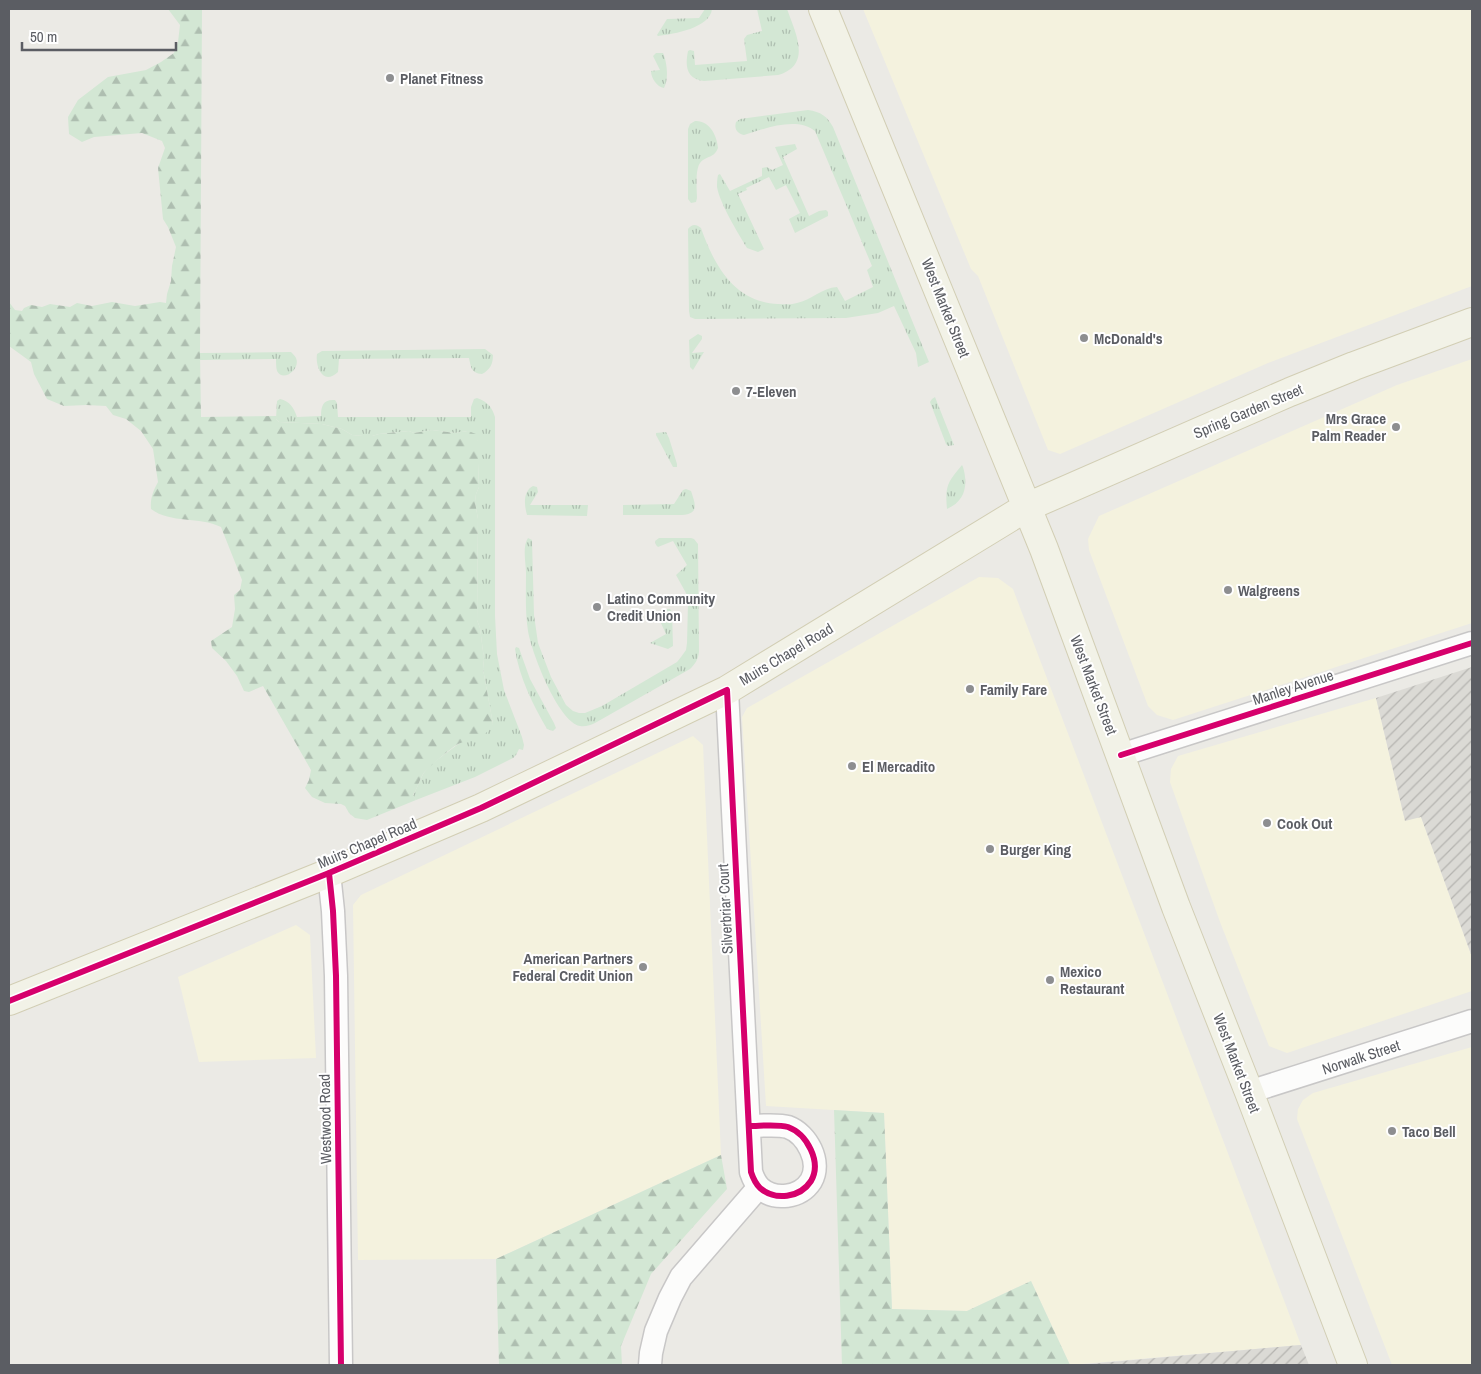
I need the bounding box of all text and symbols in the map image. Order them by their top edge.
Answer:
scale bar [22,20,176,52]
text: 50 m [30,26,57,47]
place label: Planet Fitness [400,68,484,89]
marker: Planet Fitness [384,72,396,84]
street label: West Market Street [917,255,976,361]
place label: McDonald's [1094,328,1163,349]
marker: McDonald's [1078,332,1090,344]
street label: Spring Garden Street [1190,378,1306,444]
place label: 7-Eleven [746,381,797,402]
marker: 7-Eleven [730,385,742,397]
place label: Mrs Grace Palm Reader [1311,408,1386,446]
marker: Mrs Grace Palm Reader [1390,421,1402,433]
place label: Walgreens [1238,580,1300,601]
marker: Walgreens [1222,584,1234,596]
place label: Latino Community Credit Union [607,588,715,626]
marker: Latino Community Credit Union [591,601,603,613]
street label: Muirs Chapel Road [735,618,837,690]
street label: West Market Street [1065,632,1123,738]
street label: Manley Avenue [1250,664,1336,710]
place label: Family Fare [980,679,1047,700]
marker: Family Fare [964,683,976,695]
place label: El Mercadito [862,756,935,777]
marker: El Mercadito [846,760,858,772]
street label: Muirs Chapel Road [314,813,420,873]
place label: Cook Out [1277,813,1332,834]
marker: Cook Out [1261,817,1273,829]
place label: Burger King [1000,839,1072,860]
marker: Burger King [984,843,996,855]
street label: Silverbriar Court [712,863,738,955]
place label: American Partners Federal Credit Union [513,948,633,986]
marker: American Partners Federal Credit Union [637,961,649,973]
place label: Mexico Restaurant [1060,961,1124,999]
marker: Mexico Restaurant [1044,974,1056,986]
street label: West Market Street [1208,1010,1266,1116]
street label: Norwalk Street [1319,1034,1403,1079]
street label: Westwood Road [314,1074,336,1164]
place label: Taco Bell [1402,1121,1456,1142]
marker: Taco Bell [1386,1125,1398,1137]

